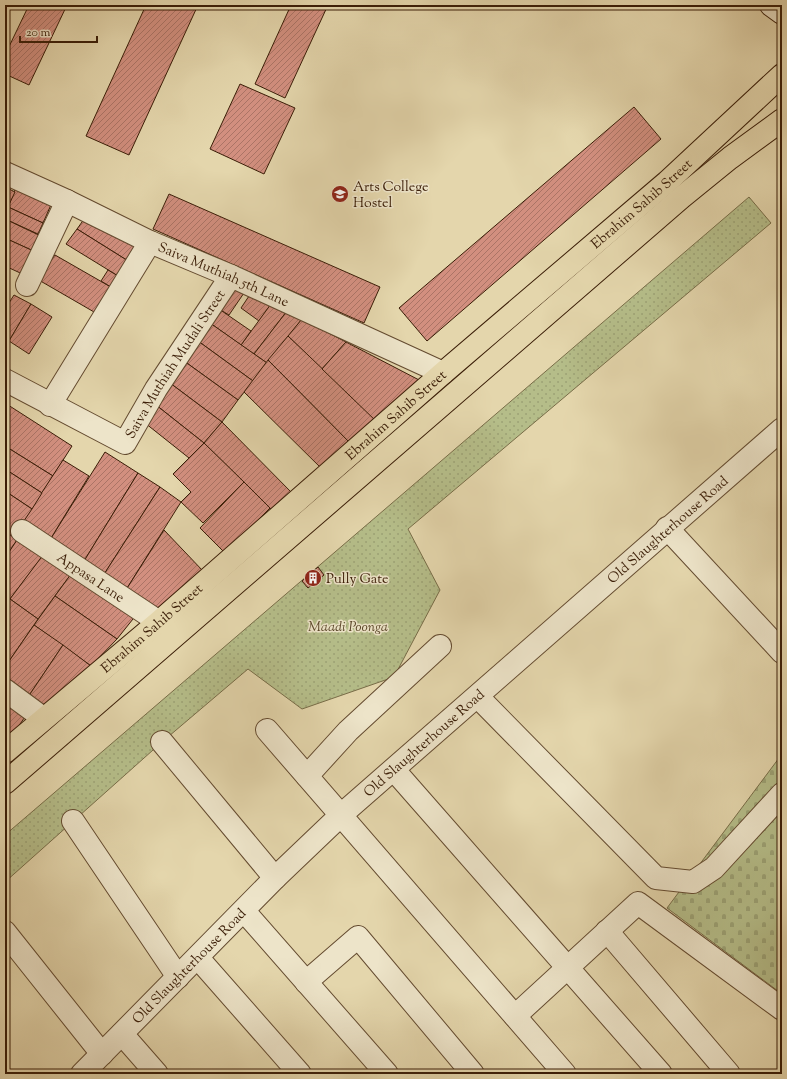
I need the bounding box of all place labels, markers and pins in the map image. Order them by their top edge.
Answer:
place label: Arts College Hostel [353,178,429,214]
school or university icon: Arts College Hostel [330,184,350,204]
building icon: Pully Gate [303,568,323,588]
place label: Pully Gate [326,570,388,590]

